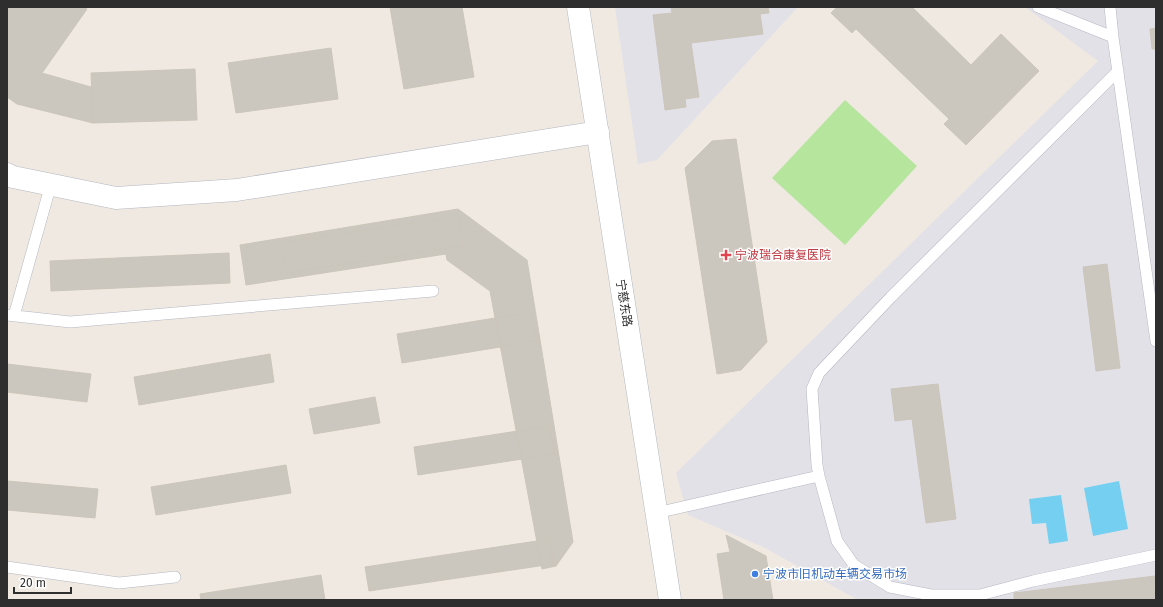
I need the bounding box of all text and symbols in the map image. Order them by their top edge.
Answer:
place label: 宁波瑞合康复医院 [735,248,831,262]
marker: 宁波瑞合康复医院 [720,249,732,261]
street label: 宁慈东路 [613,278,635,328]
place label: 宁波市旧机动车辆交易市场 [763,567,907,581]
scale bar [14,569,71,595]
marker: 宁波市旧机动车辆交易市场 [750,569,760,579]
text: 20 m [20,576,46,590]

